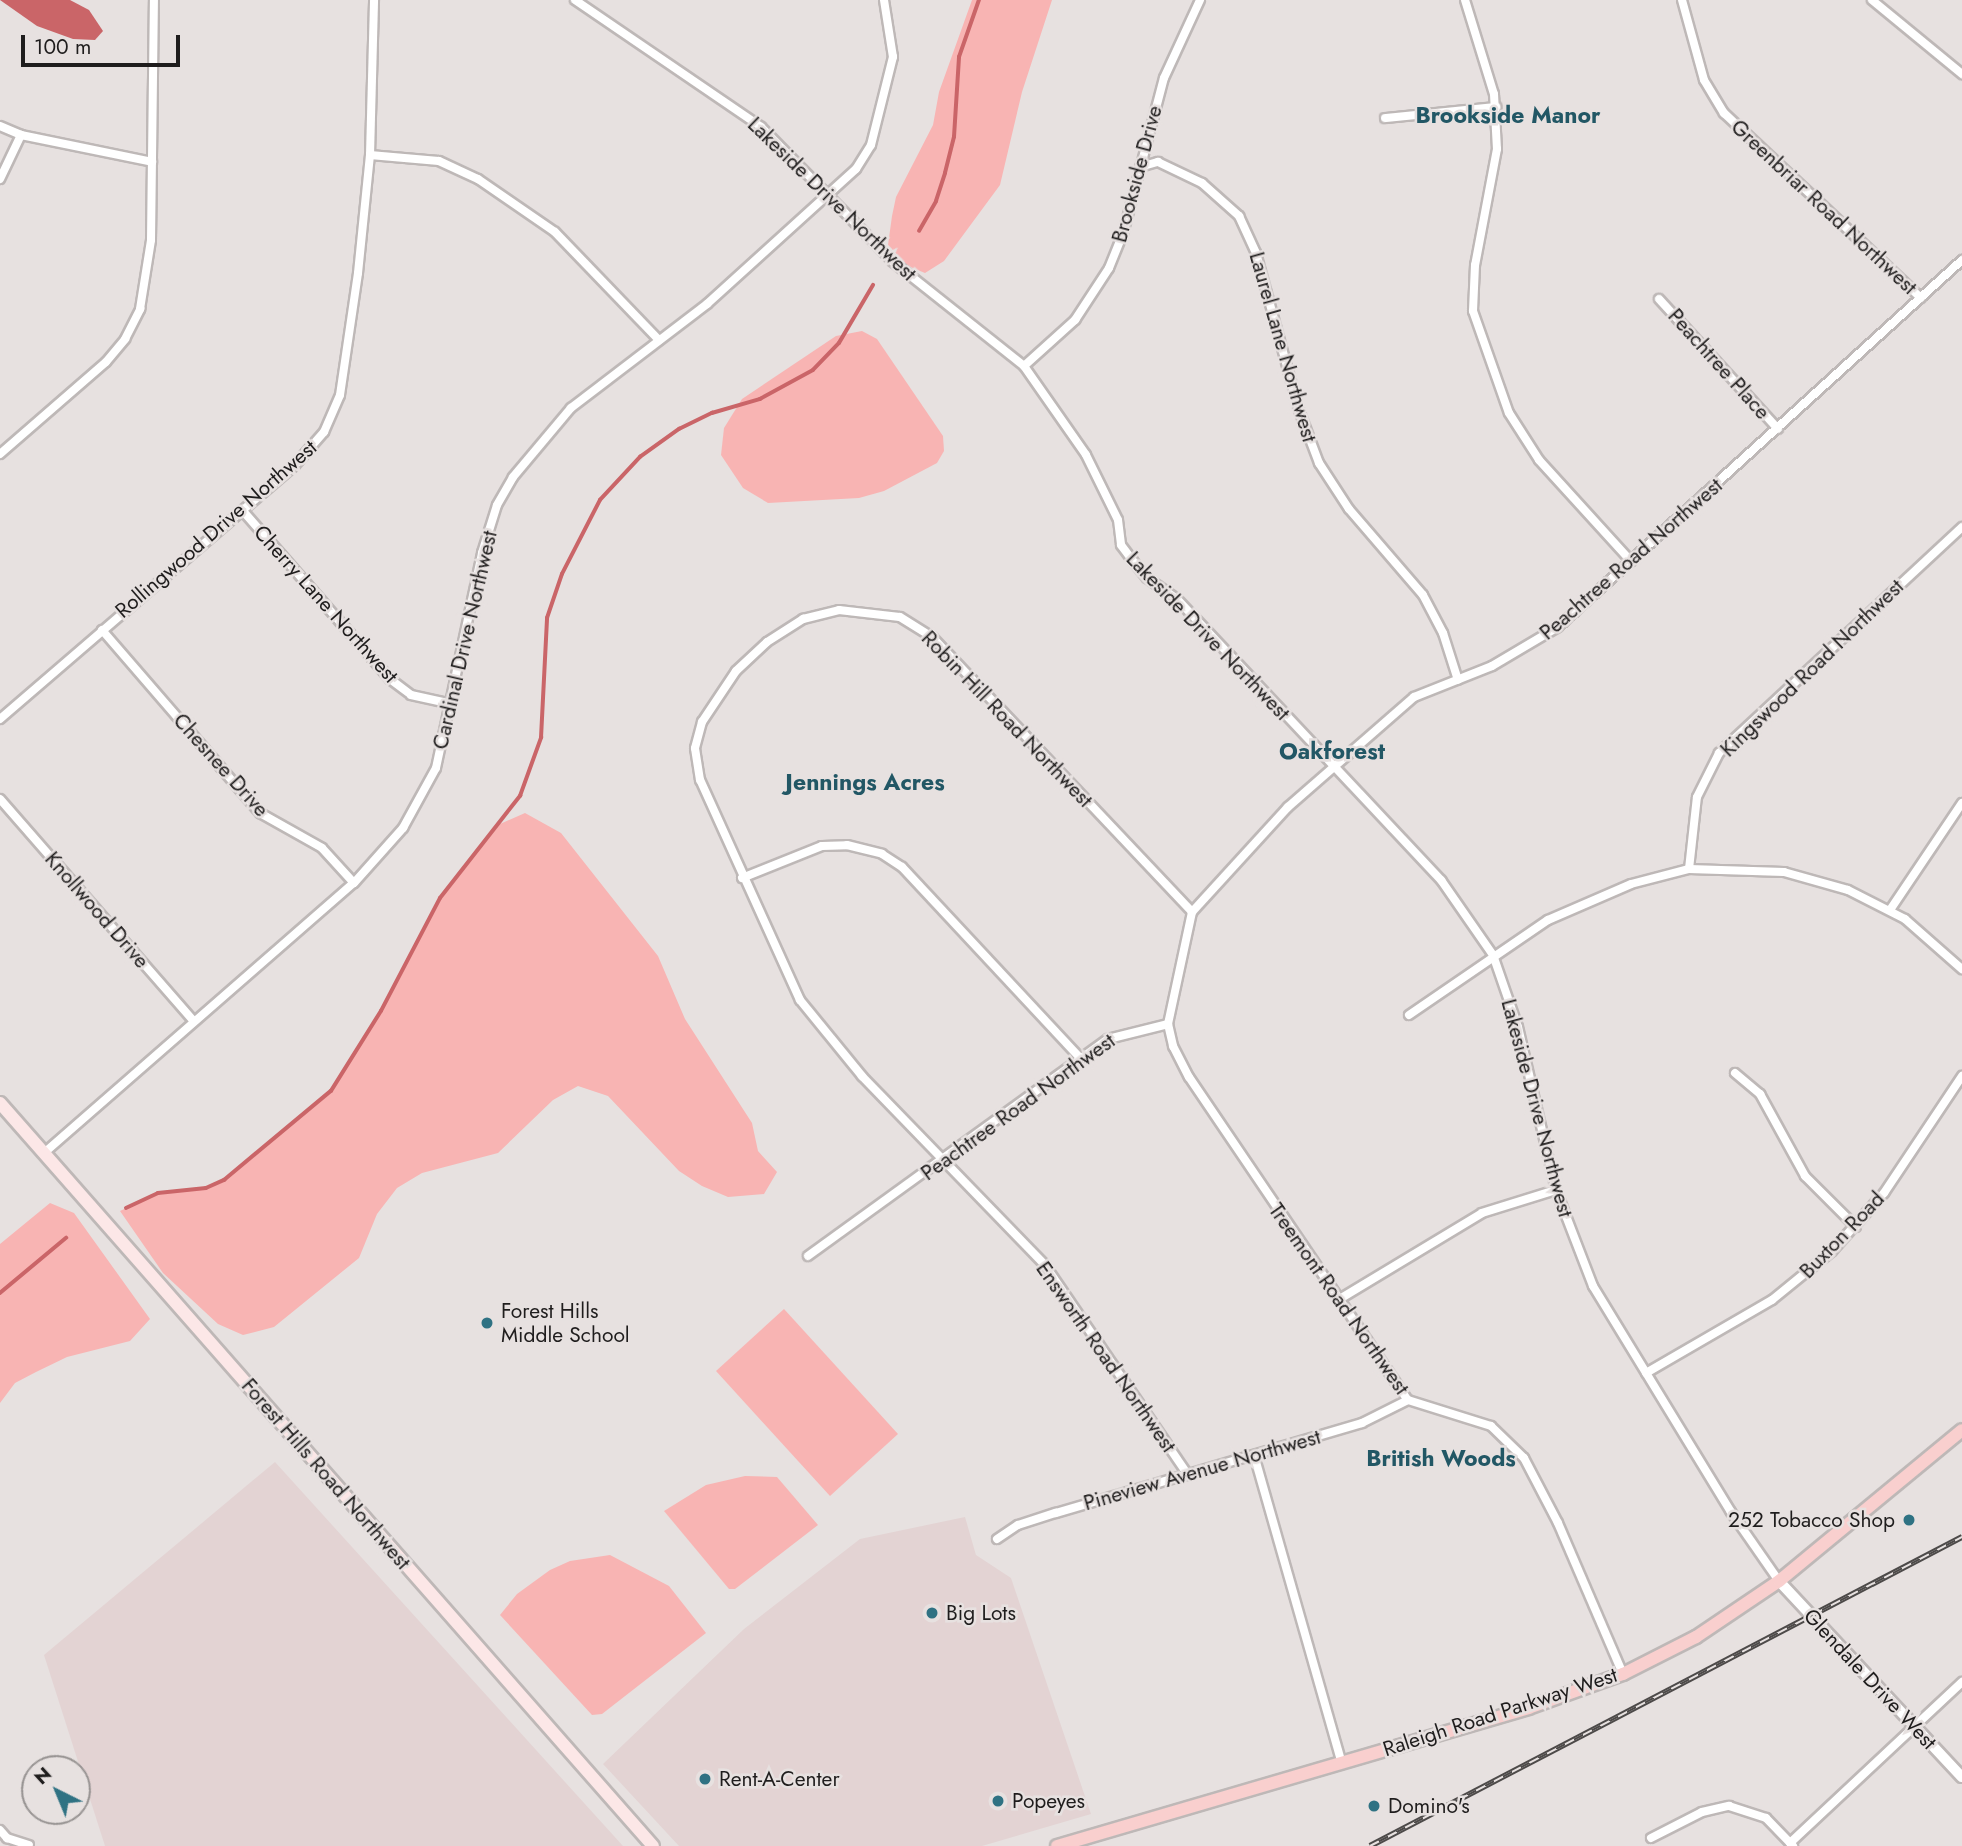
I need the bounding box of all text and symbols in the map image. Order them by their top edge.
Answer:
scale bar [24,21,184,65]
text: 100 m [34,32,91,62]
district label: Brookside Manor [1415,101,1601,129]
street label: Brookside Drive [1107,103,1167,245]
street label: Lakeside Drive Northwest [743,112,921,286]
street label: Greenbriar Road Northwest [1726,114,1922,300]
street label: Laurel Lane Northwest [1244,249,1322,445]
street label: Peachtree Place [1663,304,1775,424]
street label: Rollingwood Drive Northwest [110,435,322,623]
street label: Peachtree Road Northwest [1535,473,1727,645]
street label: Cherry Lane Northwest [248,520,404,688]
street label: Cardinal Drive Northwest [428,528,502,752]
street label: Lakeside Drive Northwest [1121,547,1295,725]
street label: Kingswood Road Northwest [1715,574,1909,762]
street label: Robin Hill Road Northwest [916,626,1098,812]
street label: Chesnee Drive [168,708,274,822]
district label: Oakforest [1279,737,1385,765]
district label: Jennings Acres [785,768,945,796]
street label: Knollwood Drive [40,847,154,973]
street label: Lakeside Drive Northwest [1496,996,1578,1220]
street label: Peachtree Road Northwest [916,1028,1120,1186]
street label: Buxton Road [1794,1186,1890,1284]
street label: Treemont Road Northwest [1263,1199,1415,1399]
street label: Ensworth Road Northwest [1031,1257,1181,1457]
place label: Forest Hills Middle School [501,1298,630,1348]
marker: Forest Hills Middle School [479,1315,495,1331]
street label: Forest Hills Road Northwest [236,1373,416,1575]
street label: Pineview Avenue Northwest [1081,1424,1323,1516]
district label: British Woods [1366,1444,1516,1472]
place label: 252 Tobacco Shop [1728,1507,1895,1533]
marker: 252 Tobacco Shop [1901,1512,1917,1528]
place label: Big Lots [946,1600,1016,1626]
street label: Glendale Drive West [1798,1603,1942,1755]
marker: Big Lots [924,1605,940,1621]
street label: Raleigh Road Parkway West [1380,1662,1620,1762]
north arrow [21,1755,91,1825]
text: N [28,1761,57,1791]
place label: Rent-A-Center [719,1766,840,1792]
marker: Rent-A-Center [697,1771,713,1787]
place label: Popeyes [1012,1788,1085,1814]
marker: Popeyes [990,1793,1006,1809]
place label: Domino's [1388,1793,1470,1819]
marker: Domino's [1366,1798,1382,1814]

